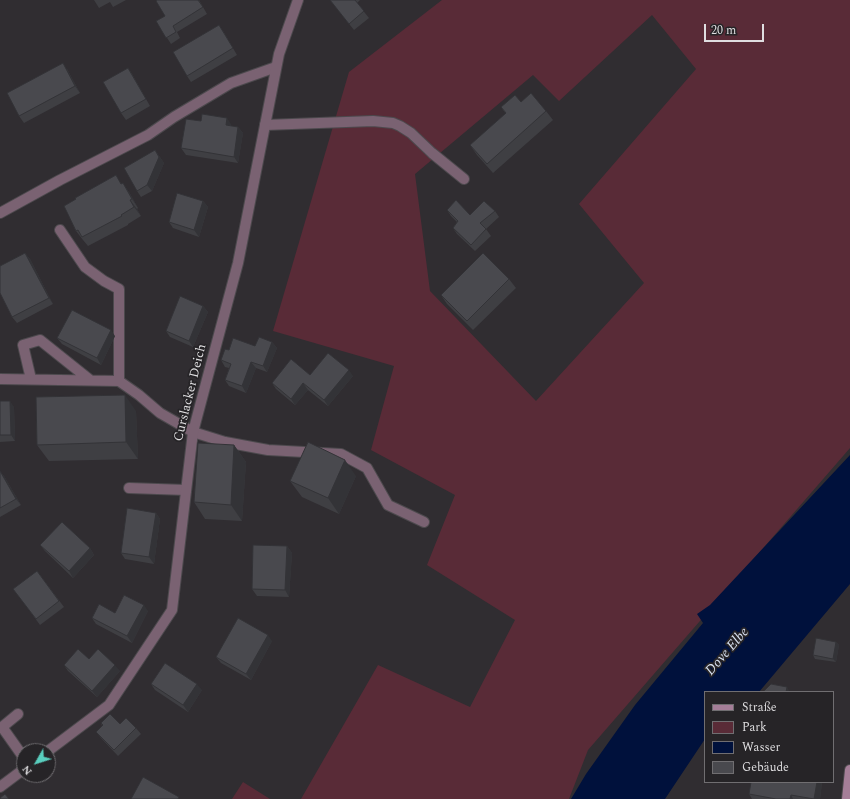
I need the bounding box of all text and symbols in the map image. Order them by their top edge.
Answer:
scale bar [706,16,766,42]
text: 20 m [711,21,736,40]
street label: Curslacker Deich [171,343,211,443]
water label: Dove Elbe [703,625,753,679]
legend [704,691,834,783]
text: Straße [742,698,777,717]
text: Park [742,718,767,737]
text: Wasser [742,738,780,757]
north arrow [16,743,56,783]
text: Gebäude [742,758,789,777]
text: N [18,761,37,779]

